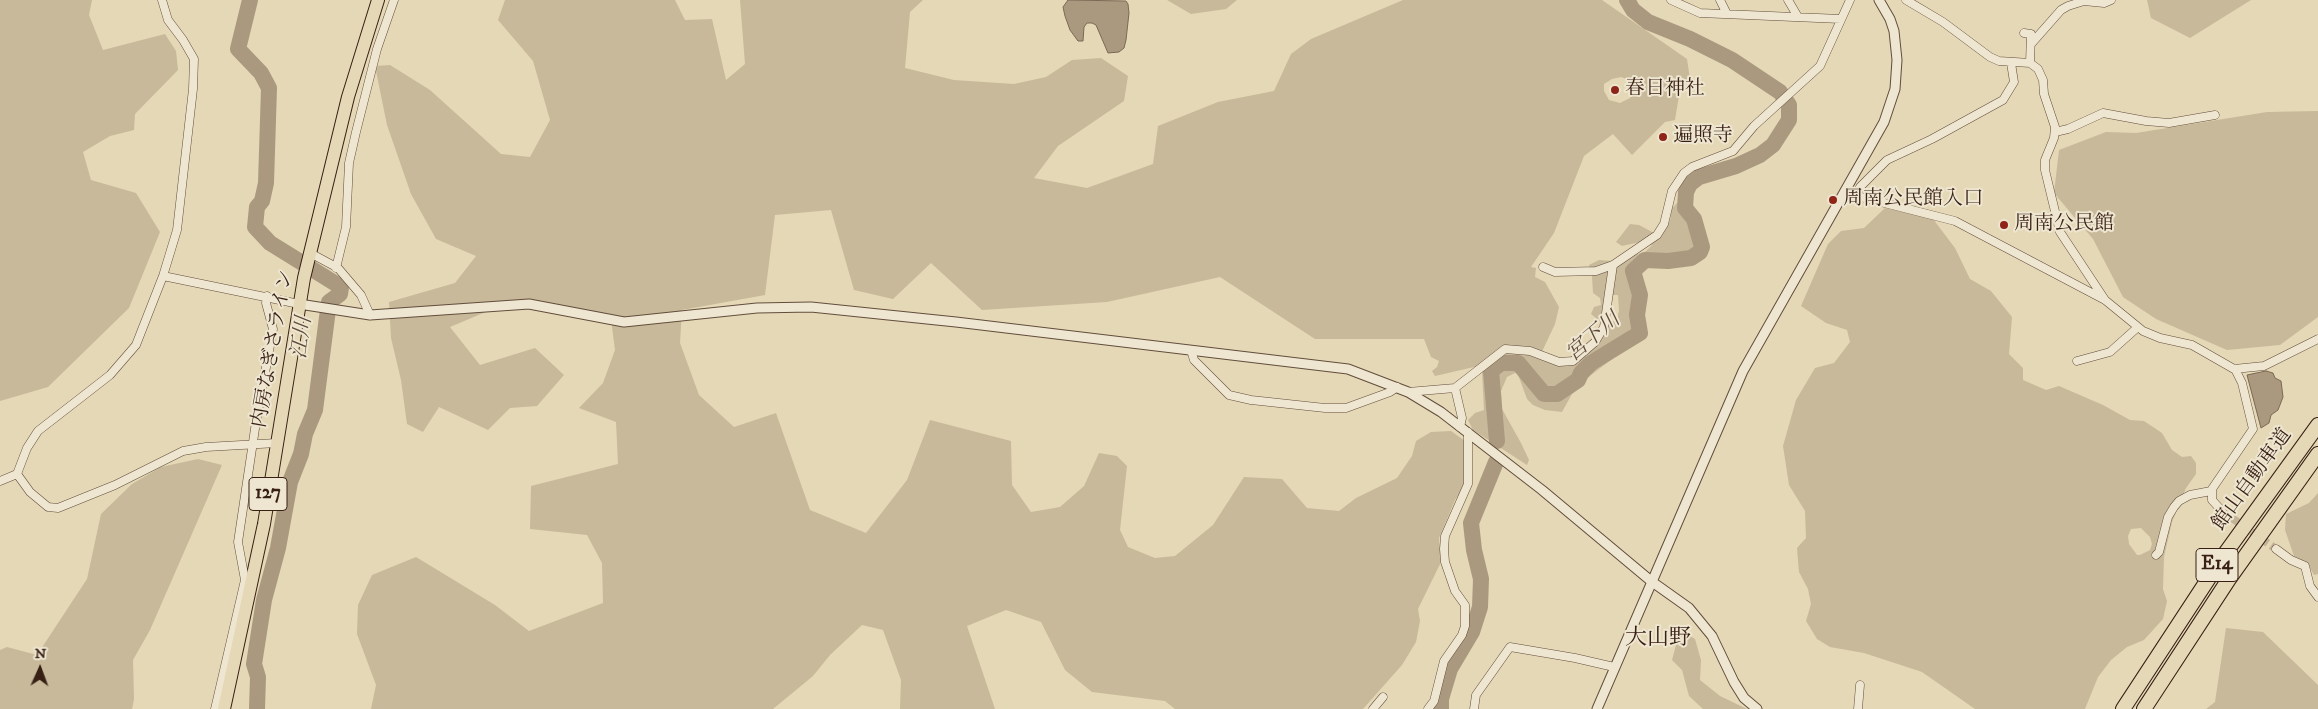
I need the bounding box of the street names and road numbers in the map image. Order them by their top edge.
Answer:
street label: 内房なぎさライン [248,268,300,430]
street label: 館山自動車道 [2208,424,2298,536]
road number: 127 [249,478,287,510]
road number: E14 [2196,548,2238,582]

